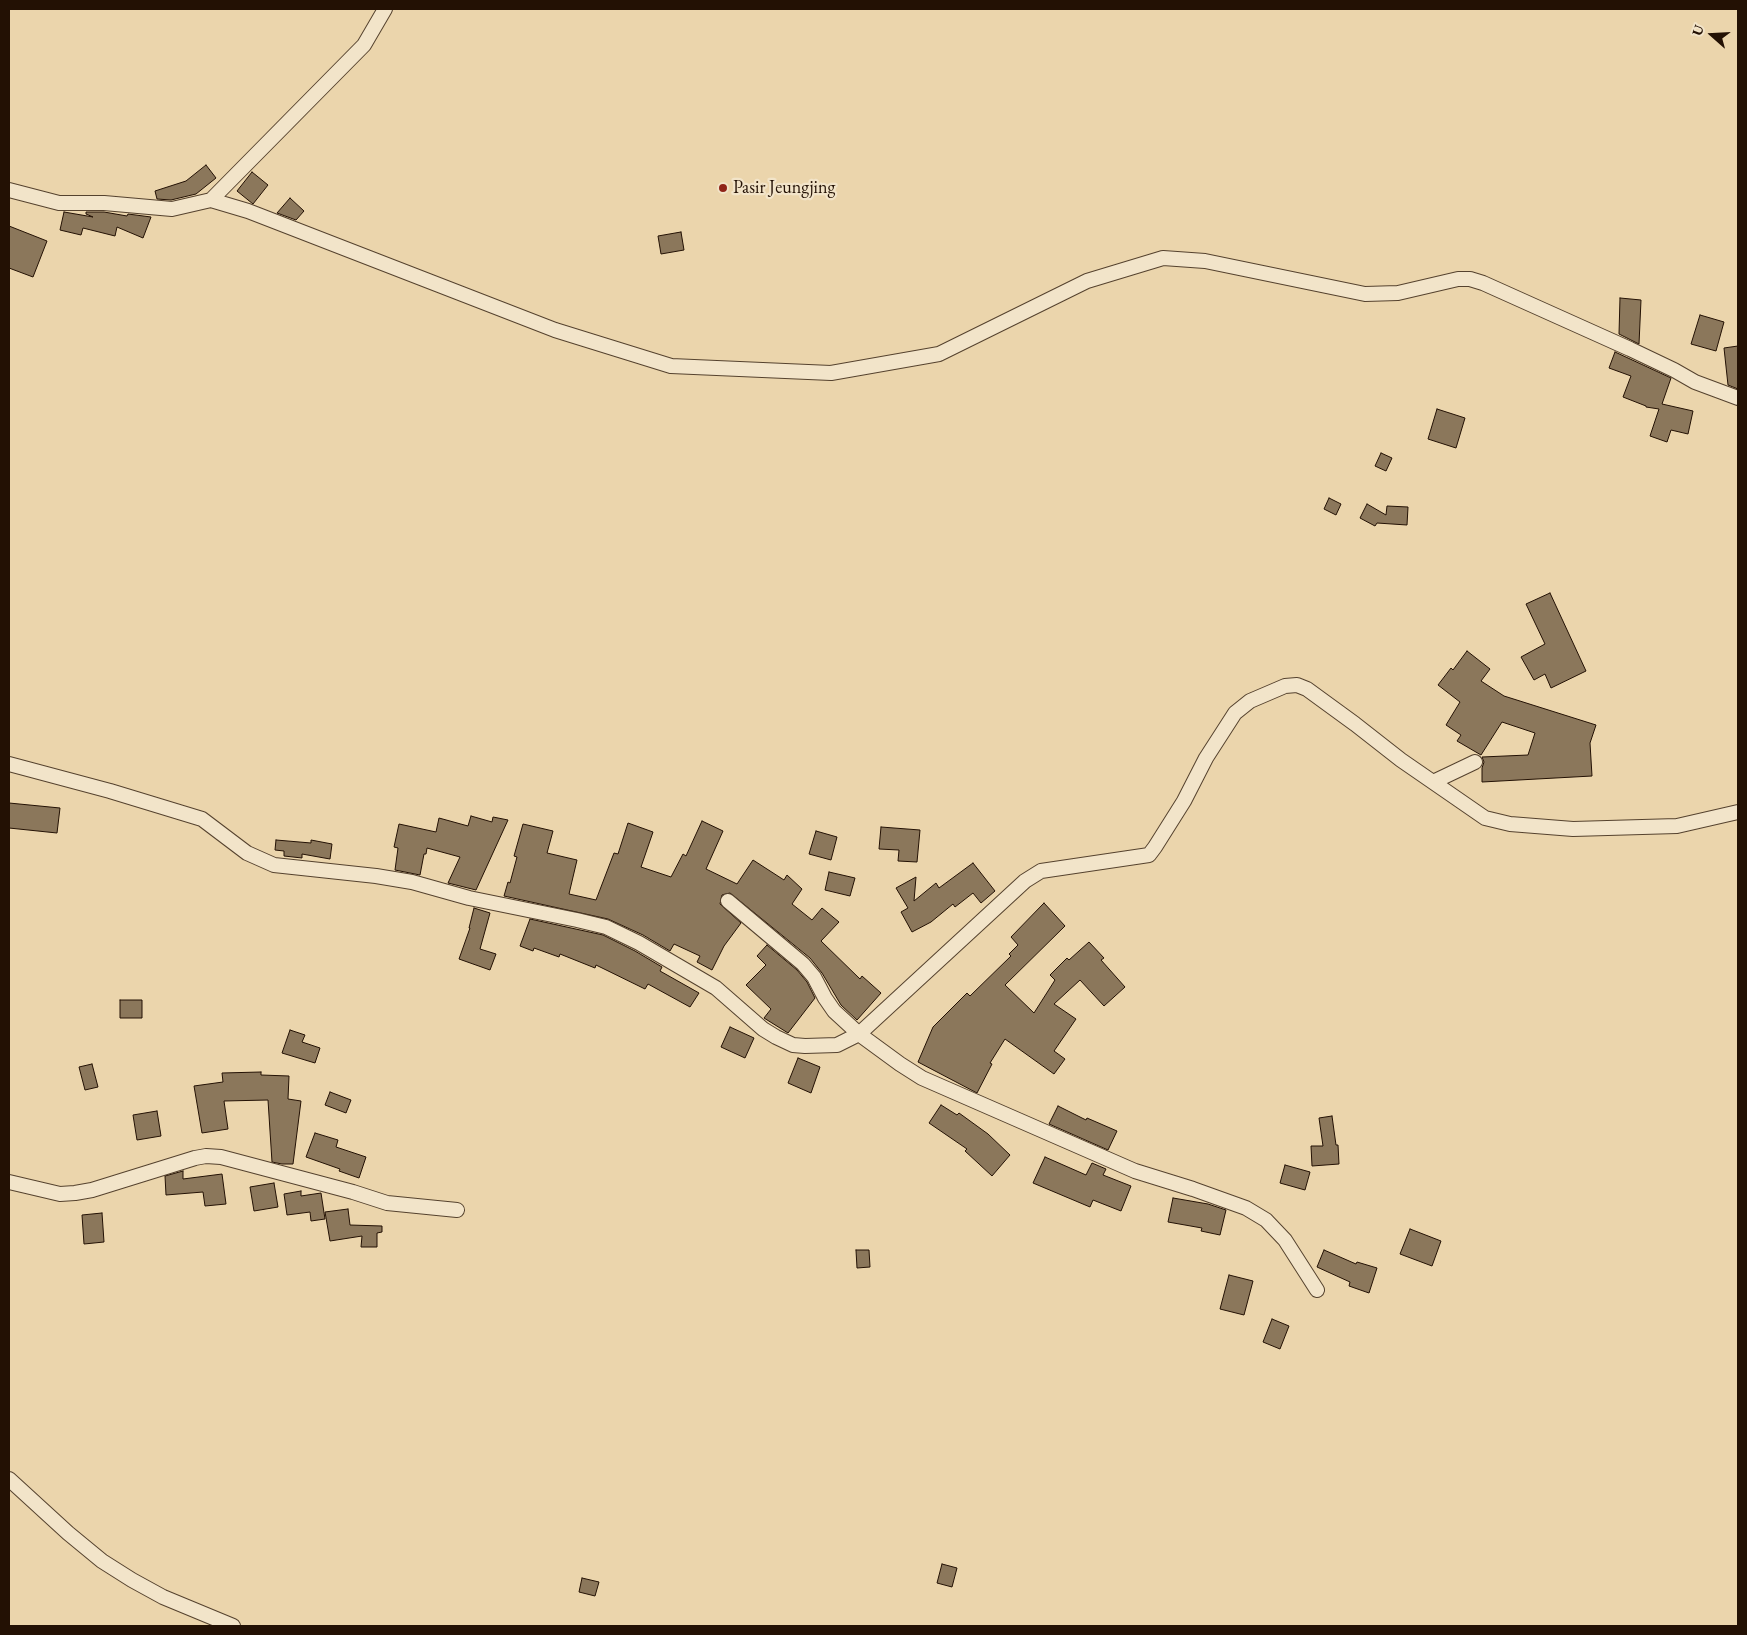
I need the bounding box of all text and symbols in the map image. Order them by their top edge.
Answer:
north arrow [1687,10,1737,60]
text: U [1688,22,1708,38]
place label: Pasir Jeungjing [733,177,835,199]
marker: Pasir Jeungjing [717,182,729,194]

